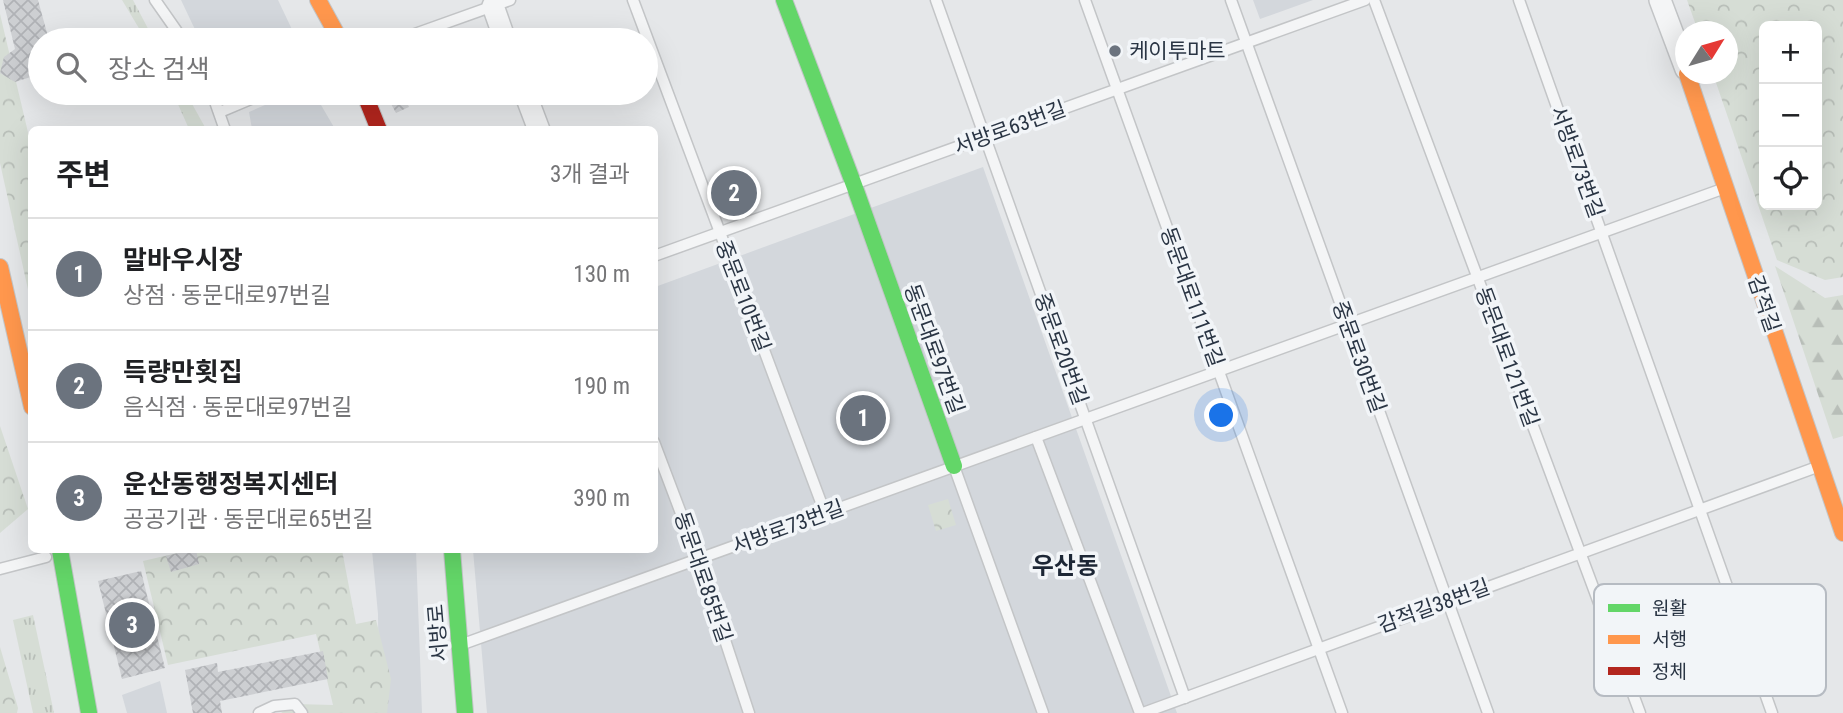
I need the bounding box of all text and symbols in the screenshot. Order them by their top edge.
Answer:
north arrow [1675,21,1738,84]
map controls [1759,21,1822,210]
button: + [1759,21,1822,84]
search box [28,28,658,105]
place label: 케이투마트 [1129,39,1226,63]
marker: 케이투마트 [1107,43,1123,59]
icon: search [52,48,90,86]
text: 장소 검색 [108,54,210,84]
button: − [1759,84,1822,147]
street label: 서방로63번길 [951,97,1069,159]
street label: 서방로73번길 [1546,103,1608,221]
button: locate [1759,147,1822,210]
text: 주변 [56,157,111,192]
text: 3개 결과 [550,161,630,188]
pin: 2 [711,167,757,219]
street label: 동문대로111번길 [1156,224,1228,370]
street label: 중문로10번길 [711,237,775,355]
text: 말바우시장 [123,245,243,275]
text: 1 [73,261,85,288]
text: 130 m [573,261,630,288]
street label: 감적길 [1743,273,1785,335]
street label: 동문대로97번길 [899,281,969,417]
text: 상점 · 동문대로97번길 [123,282,331,309]
street label: 동문대로121번길 [1471,284,1543,430]
street label: 중문로20번길 [1030,290,1092,408]
street label: 중문로30번길 [1328,298,1390,416]
text: 득량만횟집 [123,357,243,387]
text: 2 [73,373,85,400]
text: 190 m [573,373,630,400]
pin: 1 [840,392,886,444]
text: 음식점 · 동문대로97번길 [123,394,352,421]
your location [1204,398,1238,432]
text: 운산동행정복지센터 [123,469,338,499]
text: 3 [73,485,85,512]
text: 390 m [573,485,630,512]
street label: 서방로73번길 [729,496,847,558]
text: 공공기관 · 동문대로65번길 [123,506,373,533]
street label: 동문대로85번길 [669,508,737,646]
district label: 우산동 [1032,552,1098,580]
street label: 감적길38번길 [1375,575,1493,637]
legend [1594,584,1826,696]
text: 원활 [1652,597,1687,620]
pin: 3 [109,599,155,651]
street label: 서방로 [424,603,452,663]
text: 서행 [1652,628,1687,651]
text: 정체 [1652,660,1687,683]

